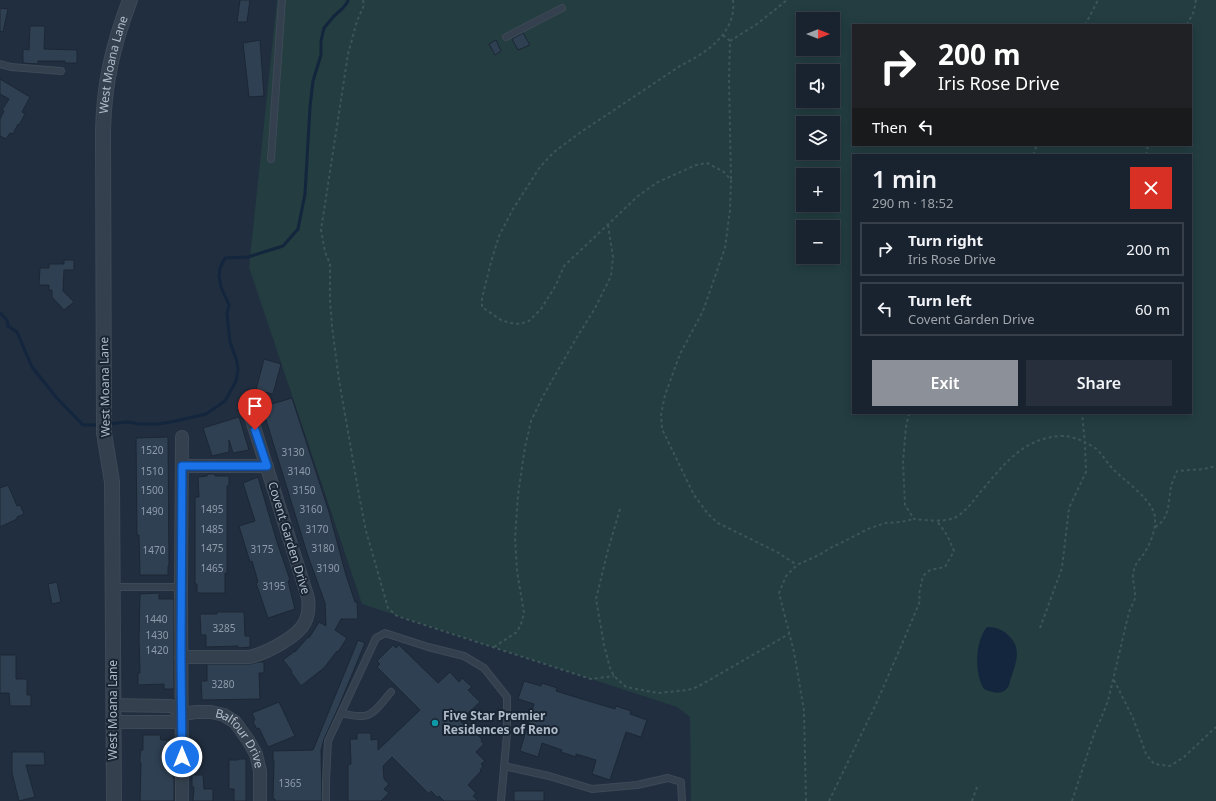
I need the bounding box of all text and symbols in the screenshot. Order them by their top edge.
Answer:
north arrow [796,12,840,56]
map controls [796,12,840,264]
street label: West Moana Lane [95,13,132,114]
text: 200 m [938,35,1021,73]
icon: right [872,40,924,92]
button: sound [796,64,840,108]
text: Iris Rose Drive [938,71,1060,95]
button: layers [796,116,840,160]
icon: left [915,116,937,138]
text: Then [872,117,907,137]
text: 1 min [872,162,937,195]
button: close [1130,167,1172,209]
button: + [796,168,840,212]
text: 290 m · 18:52 [872,194,953,212]
button: − [796,220,840,264]
text: Turn right [908,230,983,250]
icon: right [874,238,896,260]
text: 200 m [1126,239,1170,259]
text: Iris Rose Drive [908,250,996,268]
text: Turn left [908,290,972,310]
icon: left [874,298,896,320]
text: 60 m [1135,299,1170,319]
text: Covent Garden Drive [908,310,1035,328]
street label: West Moana Lane [95,337,114,437]
button: Exit [872,360,1018,406]
button: Share [1026,360,1172,406]
pin [238,389,272,430]
icon: arrive [244,395,266,417]
house number: 1520 [141,443,164,457]
house number: 3130 [282,445,305,459]
house number: 1510 [141,464,164,478]
house number: 3140 [288,464,311,478]
street label: Covent Garden Drive [264,479,315,596]
house number: 1500 [141,483,164,497]
house number: 3150 [293,483,316,497]
house number: 1495 [201,502,224,516]
house number: 3160 [300,502,323,516]
house number: 1490 [141,504,164,518]
house number: 1485 [201,522,224,536]
house number: 3170 [306,522,329,536]
house number: 1475 [201,541,224,555]
house number: 3180 [312,541,335,555]
house number: 3175 [251,542,274,556]
house number: 1470 [143,543,166,557]
house number: 1465 [201,561,224,575]
house number: 3190 [317,561,340,575]
house number: 3195 [263,579,286,593]
house number: 1440 [145,612,168,626]
house number: 3285 [213,621,236,635]
house number: 1430 [146,628,169,642]
house number: 1420 [146,643,169,657]
street label: West Moana Lane [104,660,121,760]
house number: 3280 [212,677,235,691]
street label: Balfour Drive [214,704,268,770]
place label: Five Star Premier Residences of Reno [443,707,558,738]
marker: Five Star Premier Residences of Reno [430,718,440,728]
position arrow [161,736,203,778]
house number: 1365 [279,776,302,790]

